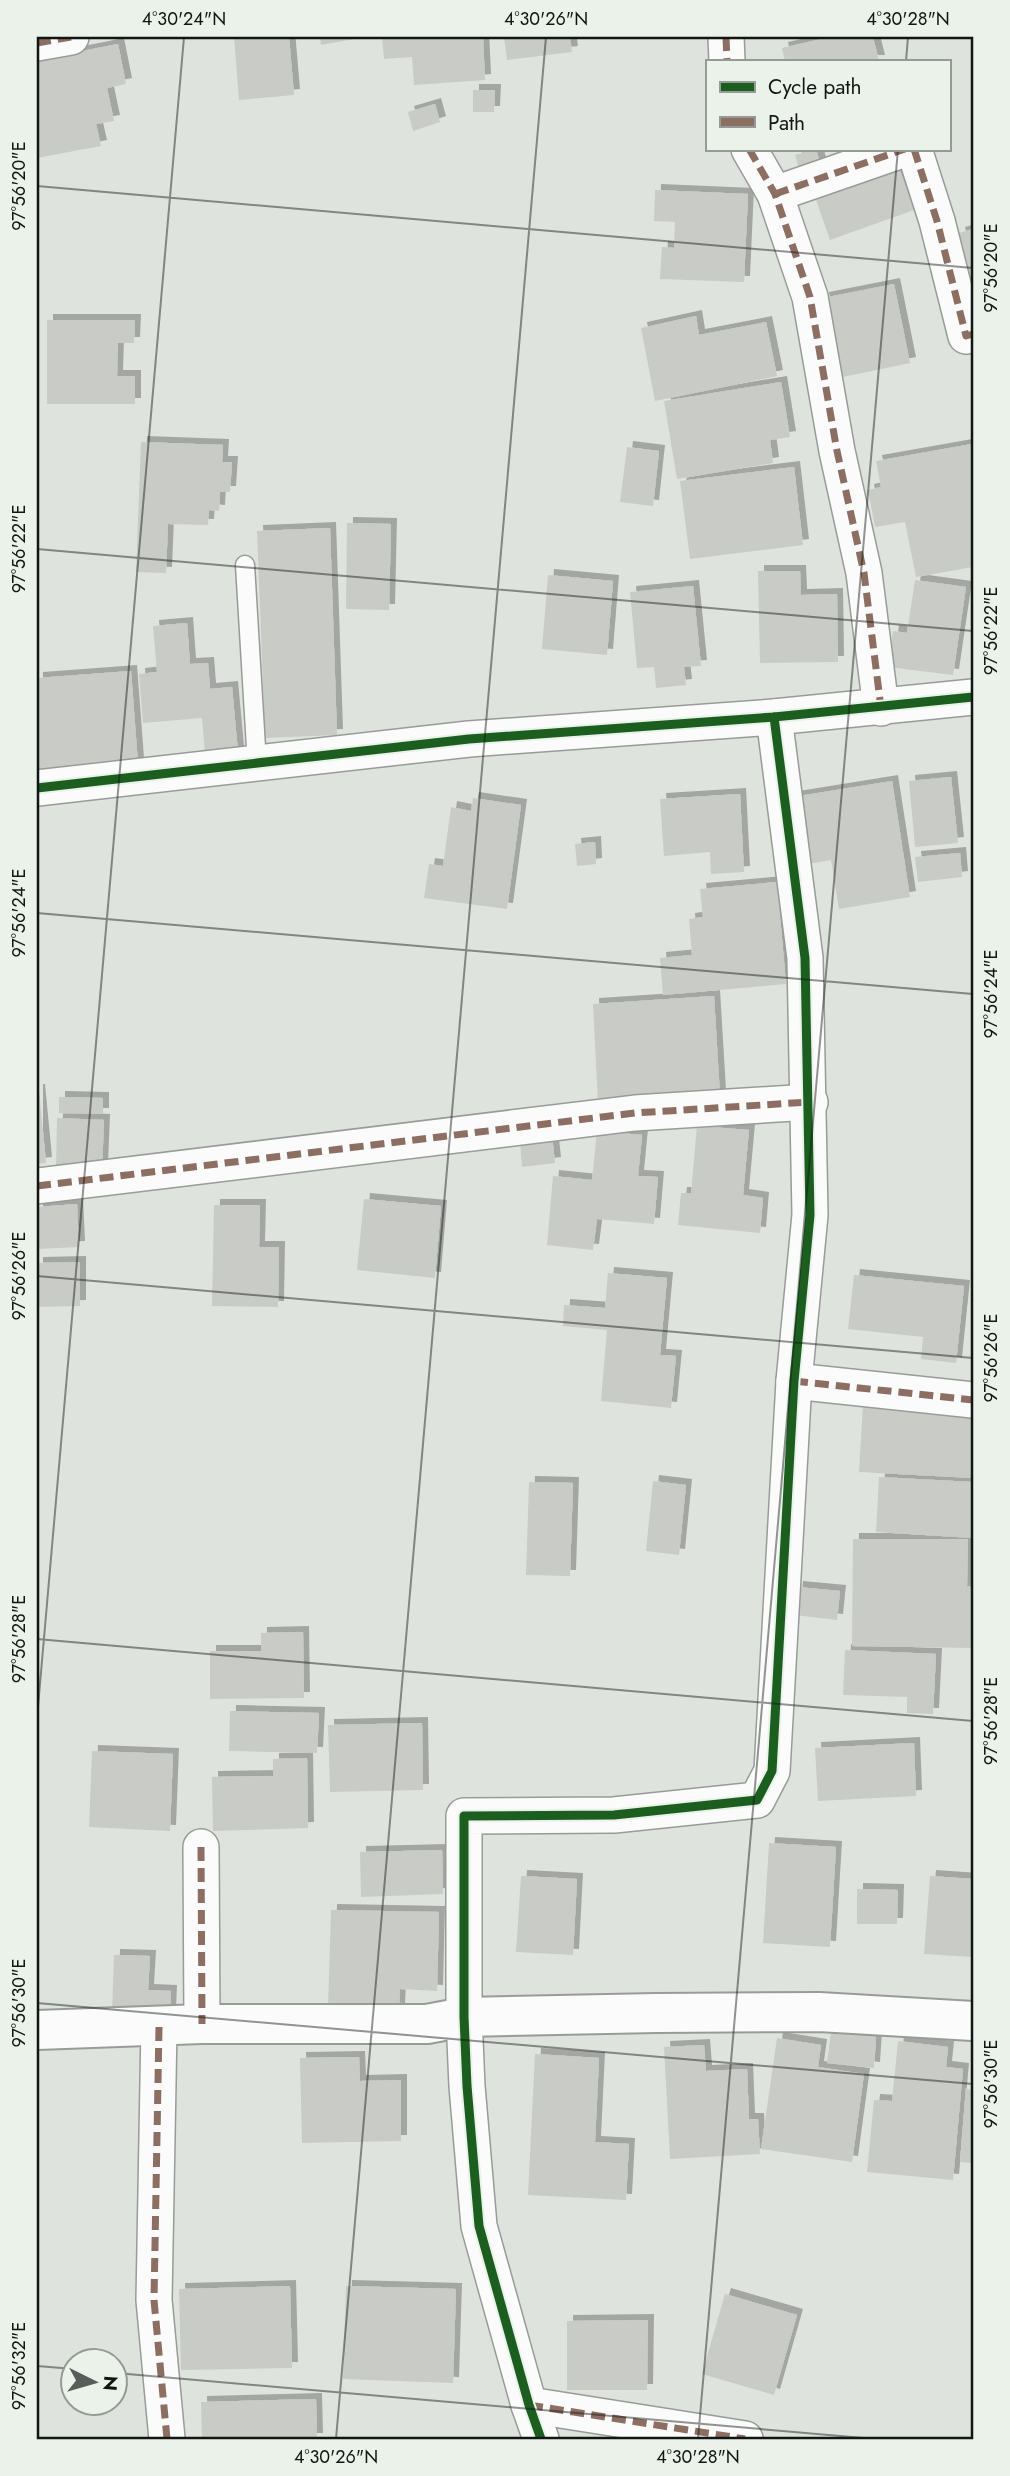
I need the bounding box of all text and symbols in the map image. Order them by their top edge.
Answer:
text: 4°30'24"N [142,6,226,32]
text: 4°30'26"N [504,6,588,32]
text: 4°30'28"N [866,6,950,32]
legend [706,60,950,150]
text: Cycle path [768,72,861,102]
text: Path [768,108,805,138]
text: 97°56'20"E [6,141,32,231]
text: 97°56'20"E [978,223,1004,313]
text: 97°56'22"E [6,505,32,593]
text: 97°56'22"E [978,587,1004,675]
text: 97°56'24"E [6,869,32,957]
text: 97°56'24"E [978,950,1004,1038]
text: 97°56'26"E [6,1232,32,1320]
text: 97°56'26"E [978,1314,1004,1402]
text: 97°56'28"E [6,1595,32,1683]
text: 97°56'28"E [978,1677,1004,1765]
text: 97°56'30"E [6,1959,32,2047]
text: 97°56'30"E [978,2040,1004,2128]
text: 97°56'32"E [6,2322,32,2410]
north arrow [60,2346,130,2416]
text: N [96,2375,125,2392]
text: 4°30'26"N [294,2444,378,2470]
text: 4°30'28"N [656,2444,740,2470]

